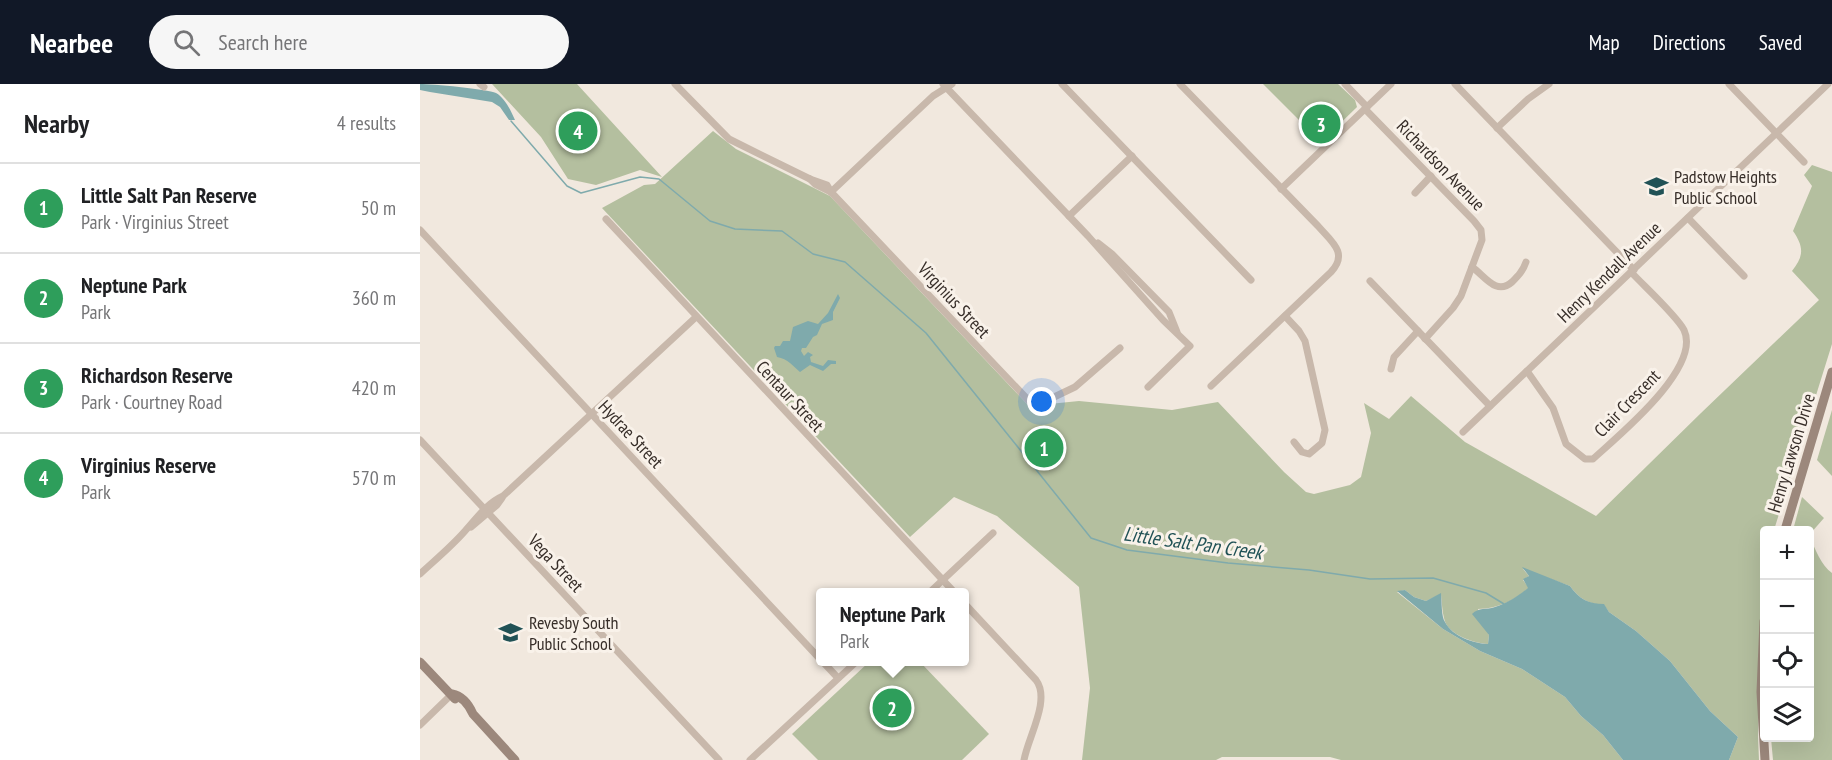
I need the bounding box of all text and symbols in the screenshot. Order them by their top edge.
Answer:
search box [149,15,569,69]
text: Nearbee [30,24,113,61]
icon: search [170,26,203,59]
text: Search here [218,28,308,56]
text: Map [1589,29,1620,56]
text: Directions [1653,29,1726,56]
text: Saved [1759,29,1802,56]
pin: 3 [1302,102,1340,147]
text: Nearby [24,107,89,140]
pin: 4 [558,108,598,154]
text: 4 results [337,110,396,136]
street label: Richardson Avenue [1392,115,1490,215]
place label: Padstow Heights Public School [1674,165,1777,209]
school or university icon: Padstow Heights Public School [1643,173,1669,199]
text: Little Salt Pan Reserve [81,181,257,209]
text: 1 [39,195,48,221]
text: 50 m [361,195,396,221]
text: Park · Virginius Street [81,209,229,235]
street label: Henry Kendall Avenue [1552,217,1666,327]
street label: Virginius Street [912,256,995,343]
text: Neptune Park [81,271,187,299]
text: 2 [39,285,48,311]
text: 360 m [352,285,396,311]
text: Park [81,299,111,325]
street label: Centaur Street [751,356,829,436]
text: Richardson Reserve [81,361,233,389]
street label: Clair Crescent [1589,364,1665,442]
text: 3 [39,375,48,401]
text: 420 m [352,375,396,401]
your location [1027,387,1056,416]
text: Park · Courtney Road [81,389,222,415]
street label: Henry Lawson Drive [1762,391,1820,515]
street label: Hydrae Street [594,395,668,473]
pin: 1 [1024,426,1064,470]
text: Virginius Reserve [81,451,216,479]
text: 4 [39,465,48,491]
text: 570 m [352,465,396,491]
text: Park [81,479,111,505]
water label: Little Salt Pan Creek [1122,520,1266,566]
map controls [1760,526,1814,742]
button: + [1760,526,1814,580]
street label: Vega Street [523,529,589,597]
button: − [1760,580,1814,634]
popup [816,588,969,666]
text: Neptune Park [840,600,945,628]
place label: Revesby South Public School [529,611,618,655]
school or university icon: Revesby South Public School [498,619,524,645]
text: Park [840,628,869,654]
button: locate [1760,634,1814,688]
pin: 2 [872,686,912,730]
button: layers [1760,688,1814,742]

